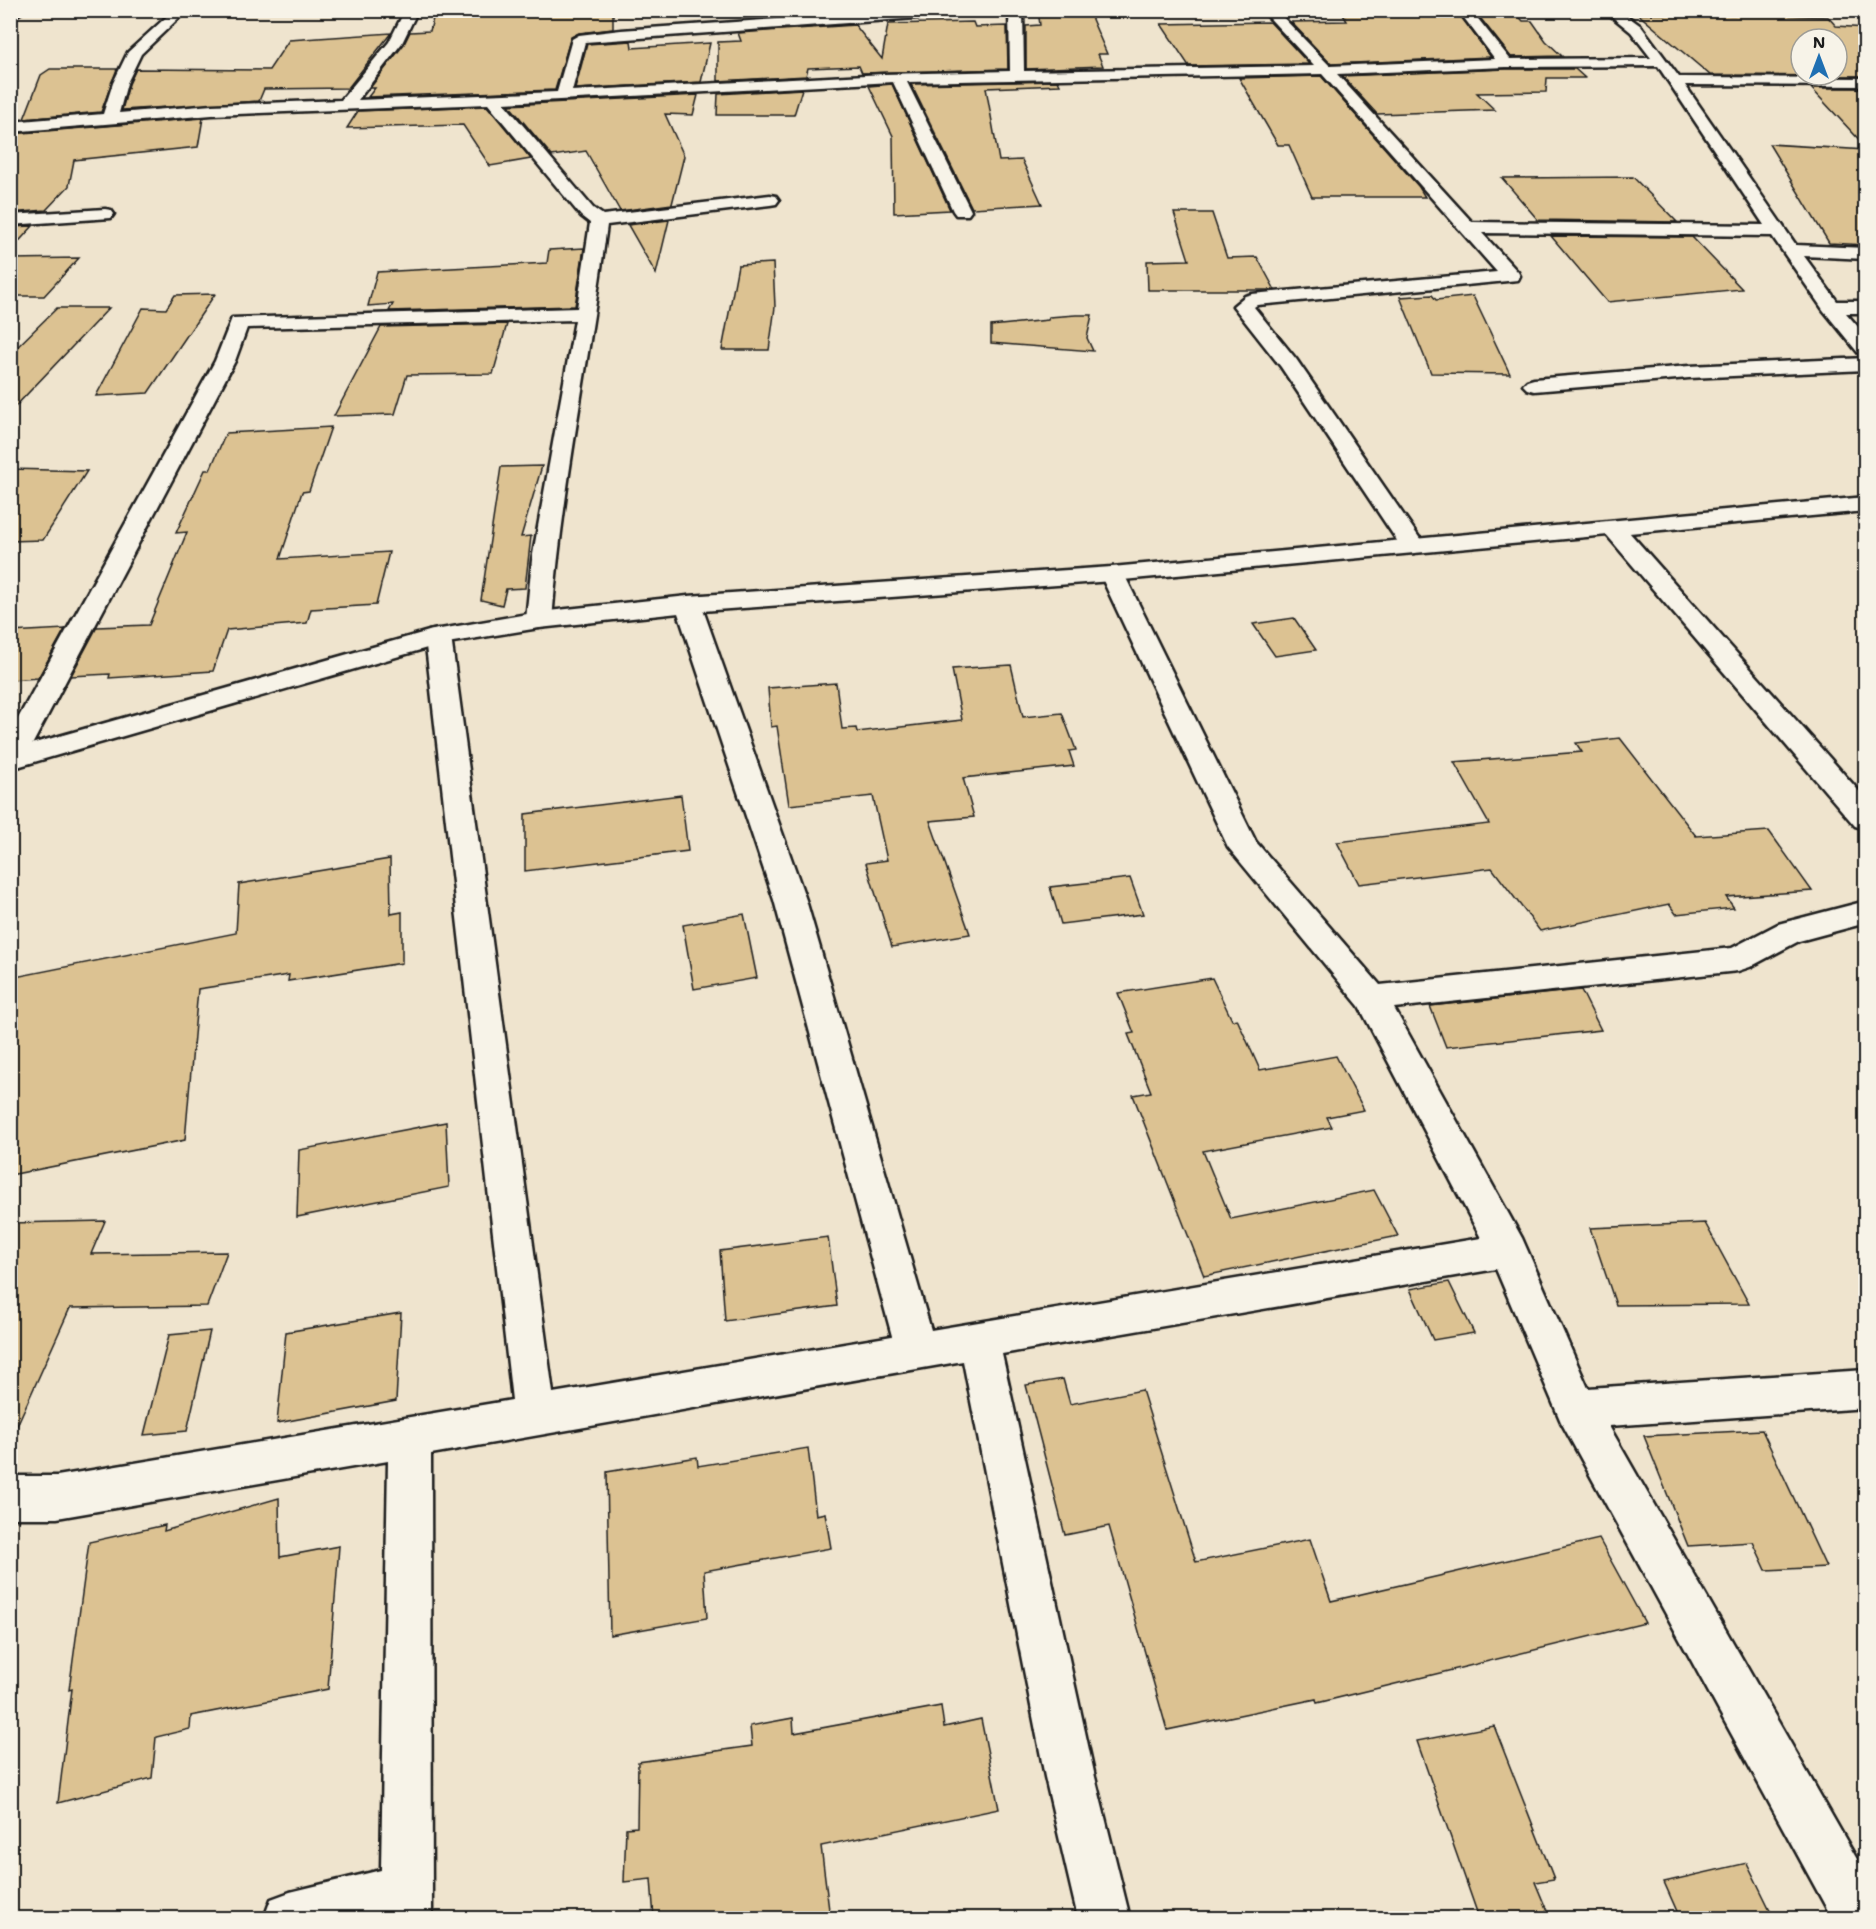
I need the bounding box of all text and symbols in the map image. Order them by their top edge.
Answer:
north arrow [1789,27,1849,87]
text: N [1813,32,1825,53]

